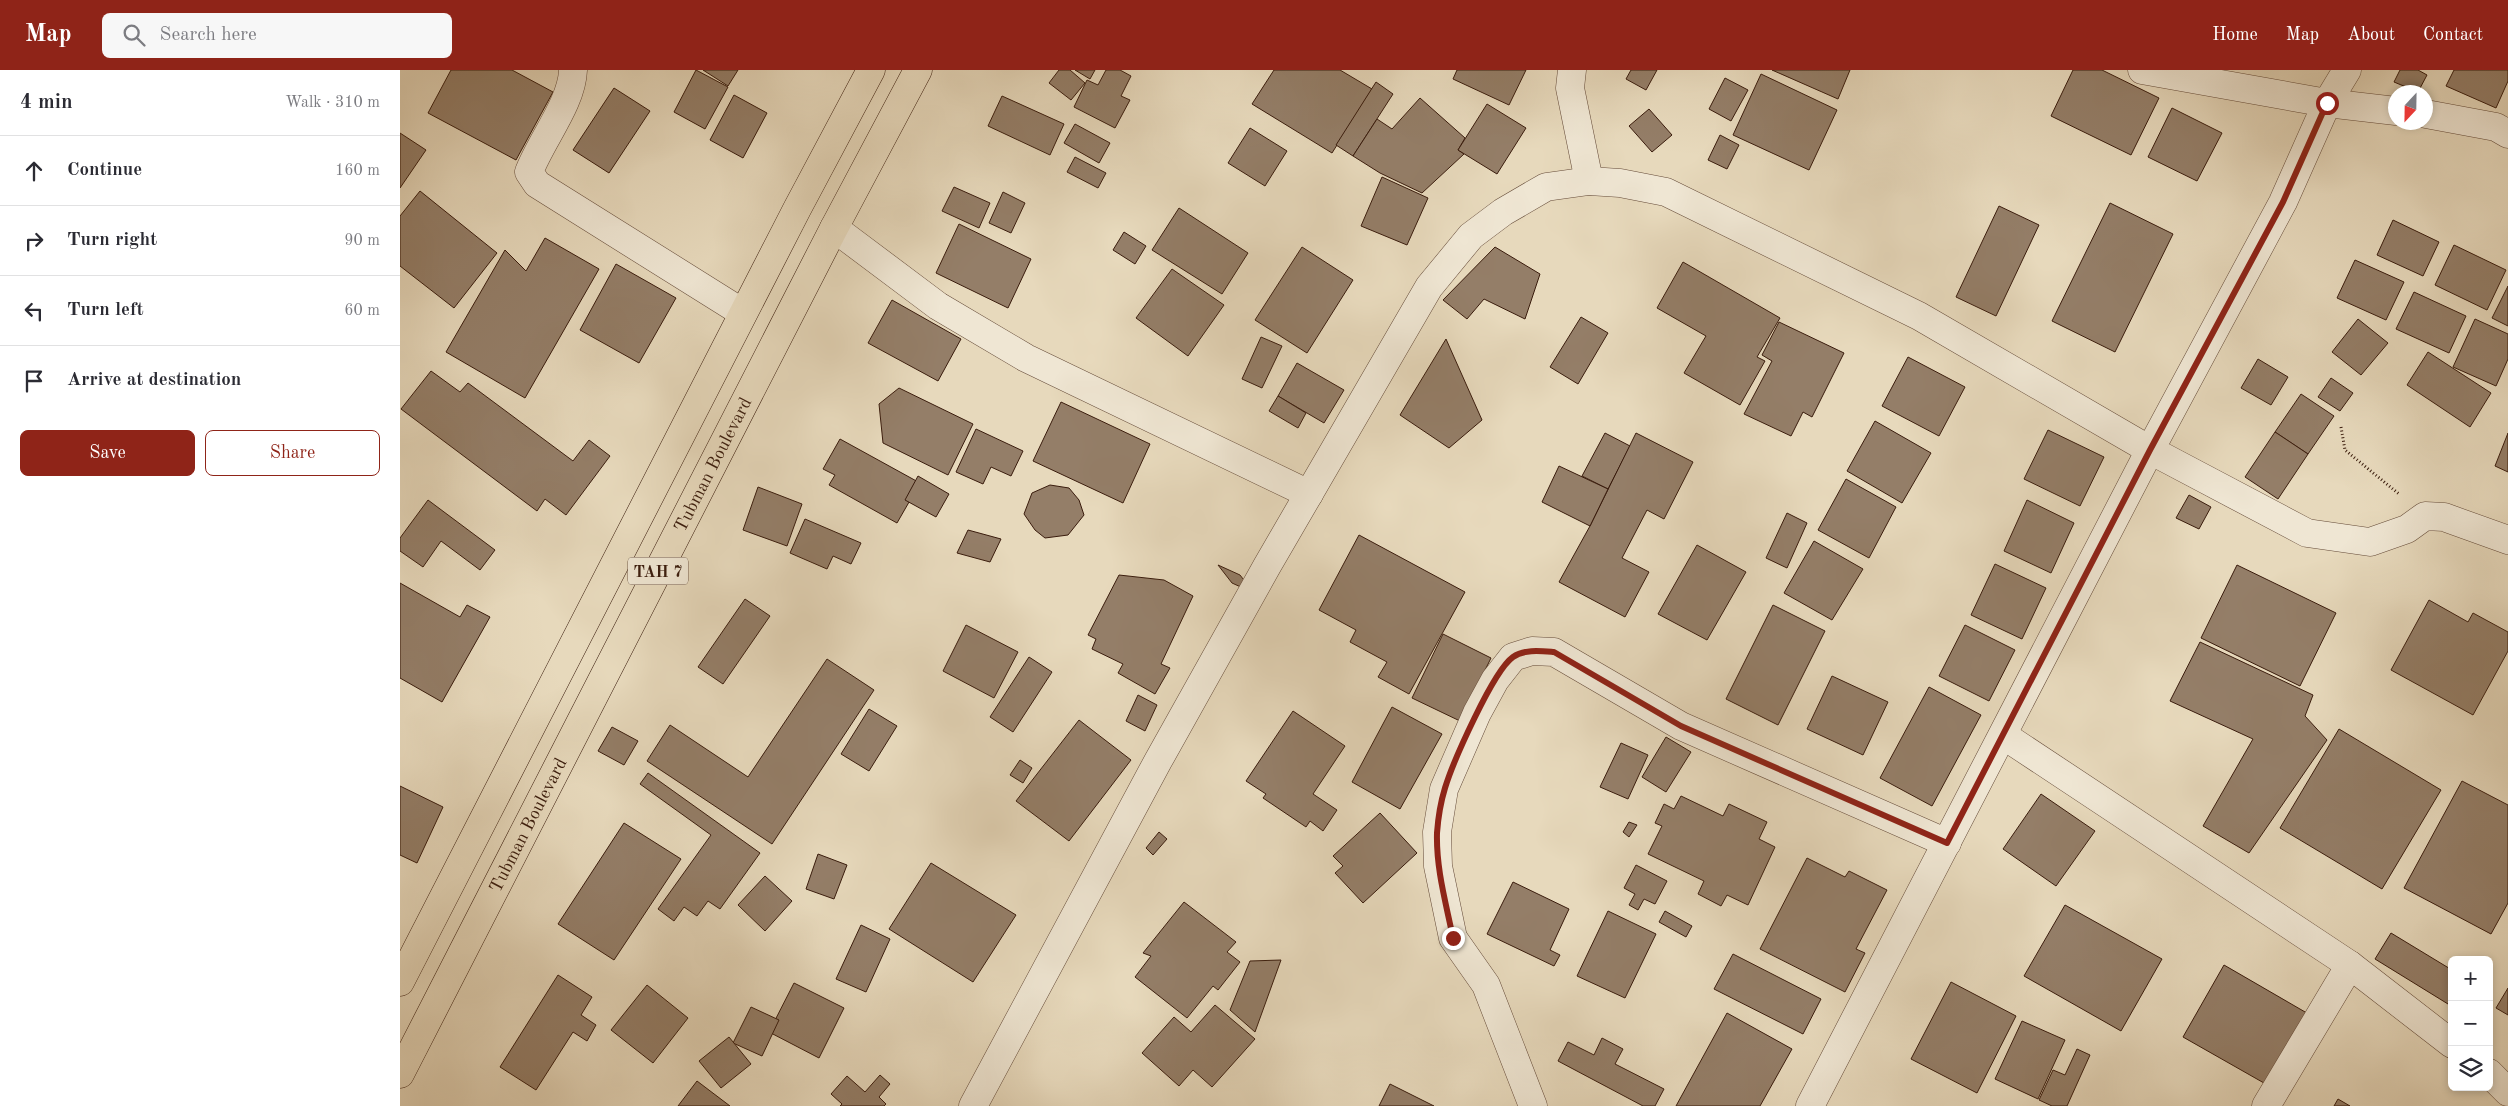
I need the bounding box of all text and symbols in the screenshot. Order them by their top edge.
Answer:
search box [102,13,452,58]
icon: search [120,21,148,49]
text: Map [25,23,72,47]
text: Search here [160,26,257,45]
text: Home [2212,26,2258,44]
text: Map [2286,26,2319,44]
text: About [2347,26,2395,44]
text: Contact [2423,26,2483,44]
north arrow [2388,85,2433,130]
text: 4 min [20,92,73,113]
route start [2316,92,2339,115]
text: Walk · 310 m [285,95,380,111]
icon: ahead [20,157,48,185]
text: Continue [67,161,142,180]
text: 160 m [335,163,380,179]
icon: right [20,227,48,255]
text: Turn right [67,231,157,250]
text: 90 m [344,233,380,249]
icon: left [20,297,48,325]
text: Turn left [67,301,144,320]
text: 60 m [344,303,380,319]
icon: arrive [20,367,48,395]
text: Arrive at destination [67,371,241,390]
street label: Tubman Boulevard [672,395,755,535]
button: Save [20,430,195,476]
button: Share [205,430,380,476]
road number: TAH 7 [628,558,688,584]
street label: Tubman Boulevard [487,755,571,895]
route end [1442,927,1465,950]
map controls [2448,956,2493,1091]
button: + [2448,956,2493,1001]
button: − [2448,1001,2493,1046]
button: layers [2448,1046,2493,1091]

